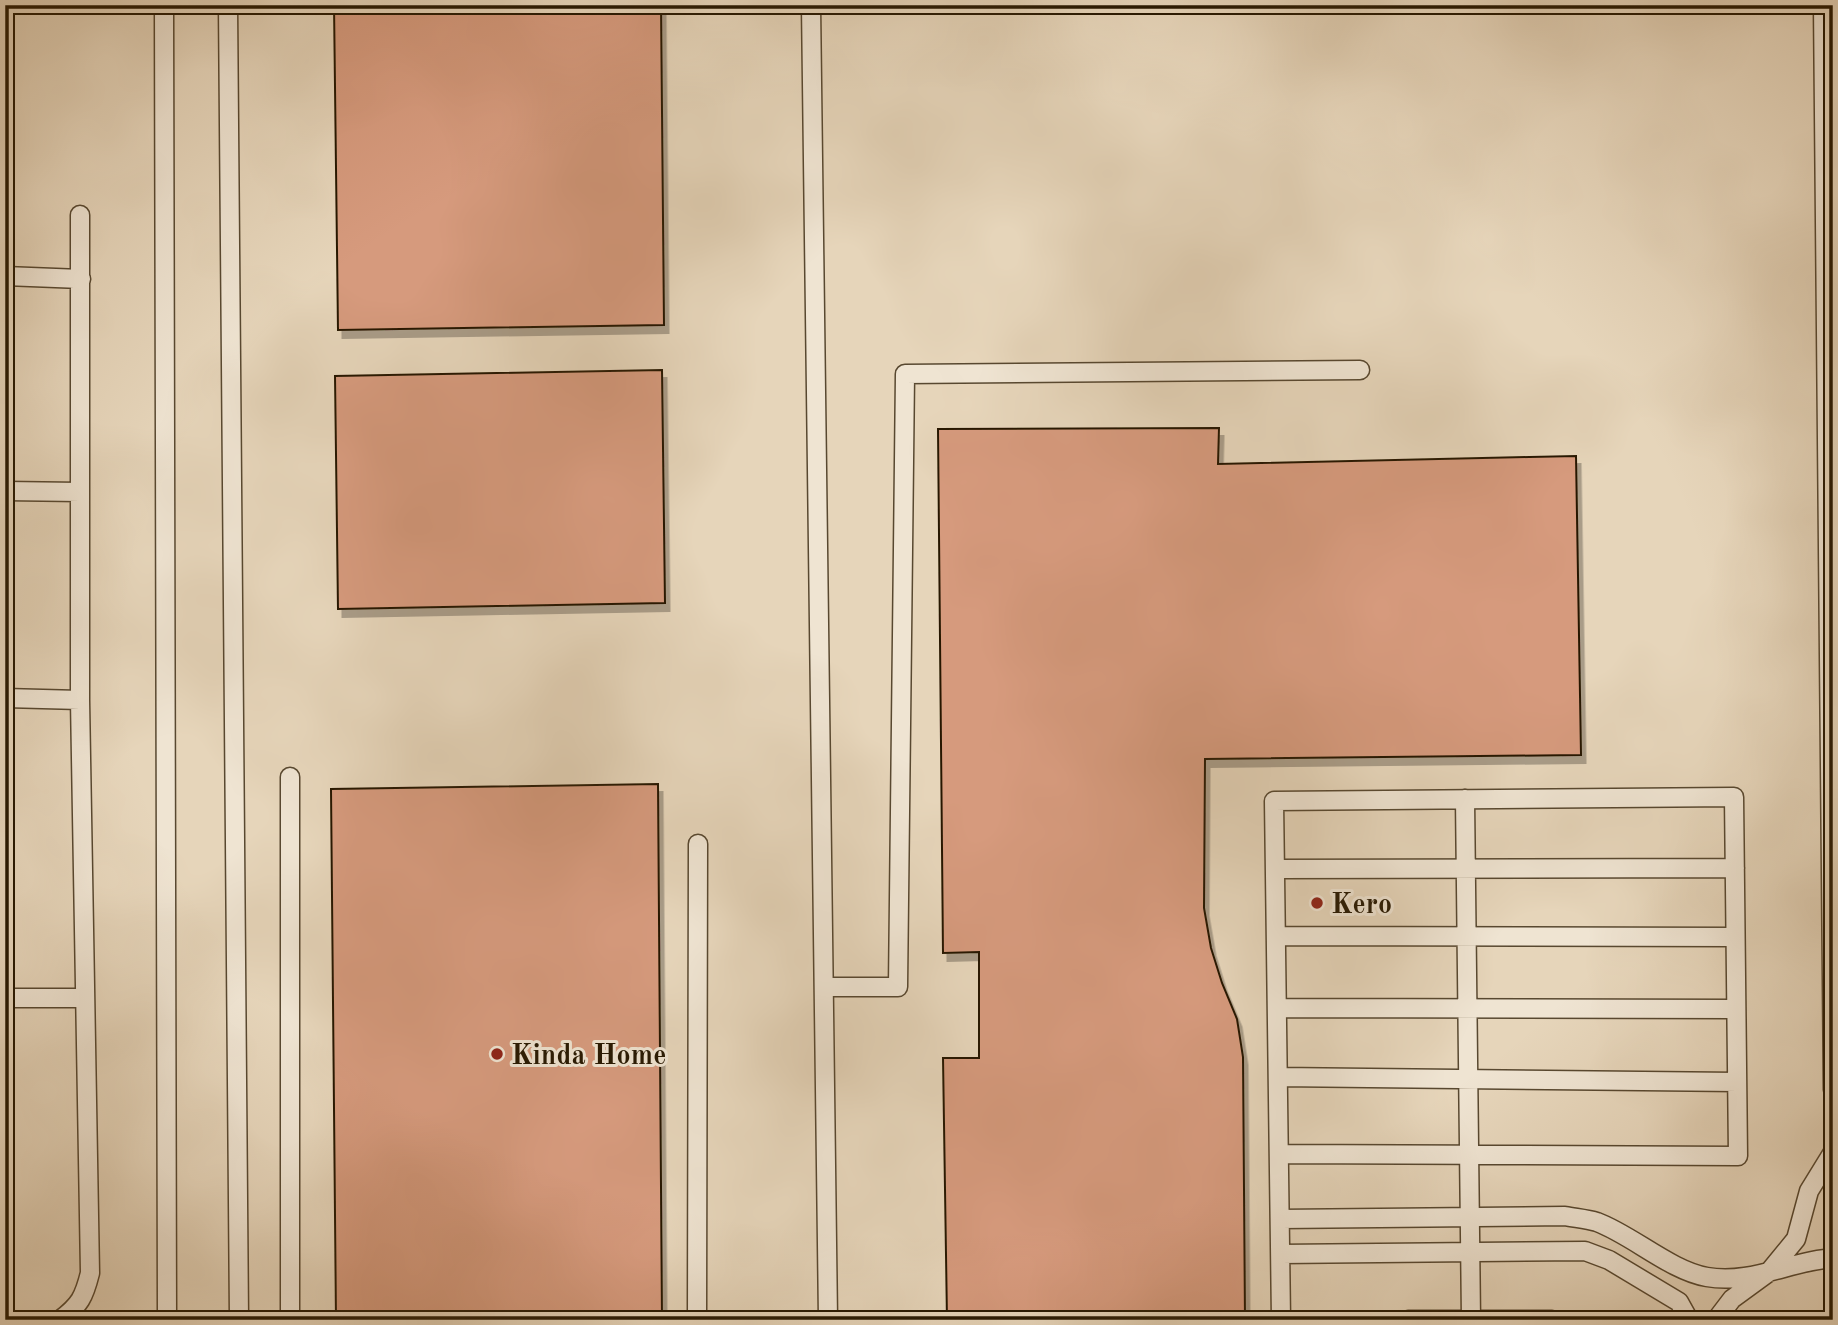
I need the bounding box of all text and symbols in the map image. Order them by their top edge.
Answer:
place label: Kero [1331,892,1392,920]
marker: Kero [1309,895,1325,911]
place label: Kinda Home [511,1043,666,1071]
marker: Kinda Home [489,1046,505,1062]

